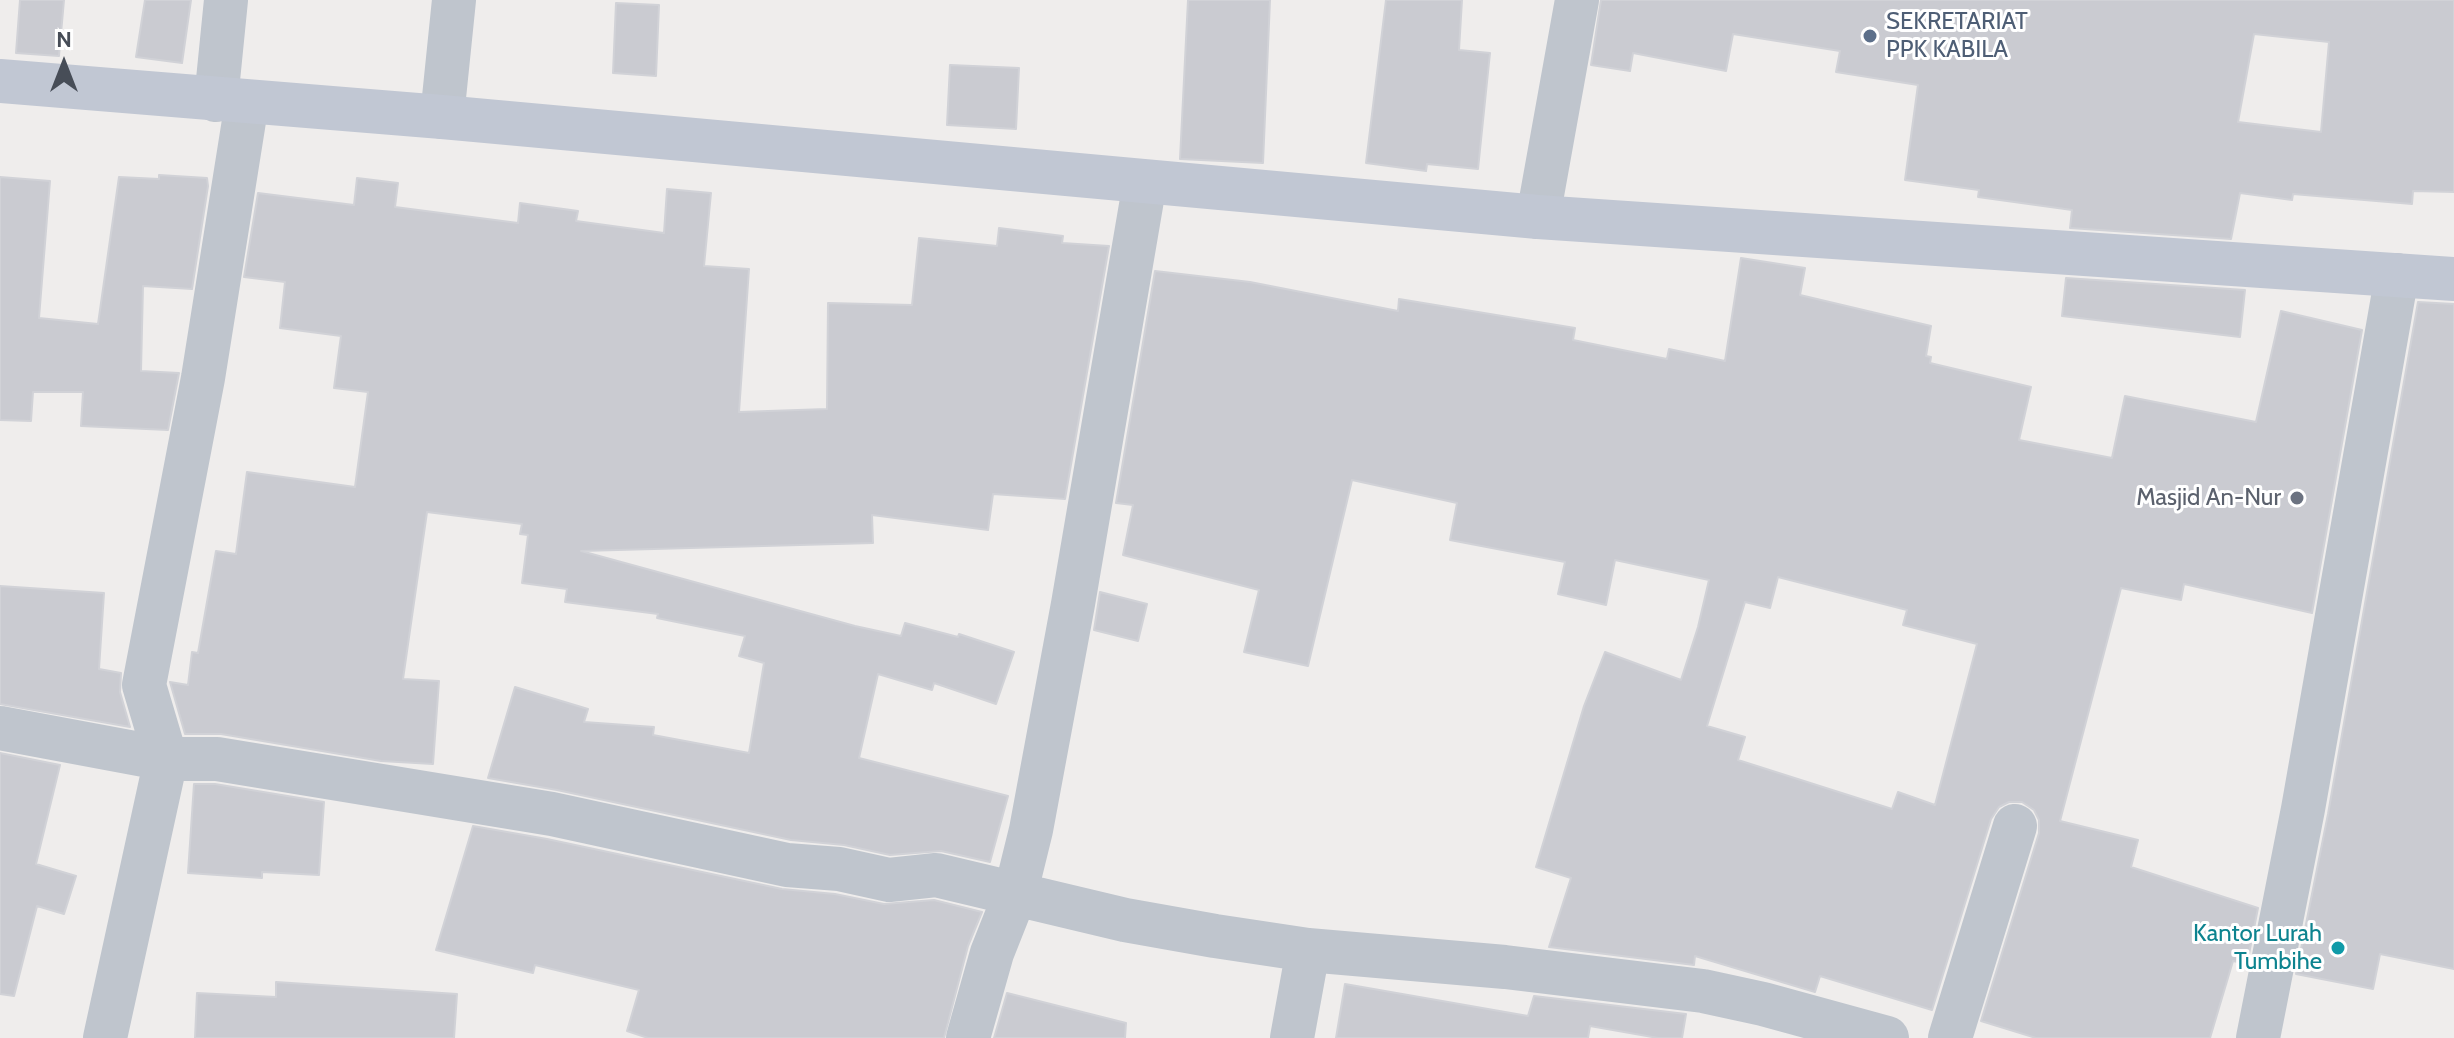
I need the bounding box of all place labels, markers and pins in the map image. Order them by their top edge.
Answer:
place label: SEKRETARIAT PPK KABILA [1886,8,2028,64]
marker: SEKRETARIAT PPK KABILA [1861,27,1879,45]
place label: Masjid An-Nur [2136,484,2281,512]
marker: Masjid An-Nur [2288,489,2306,507]
place label: Kantor Lurah Tumbihe [2193,920,2322,976]
marker: Kantor Lurah Tumbihe [2329,939,2347,957]

